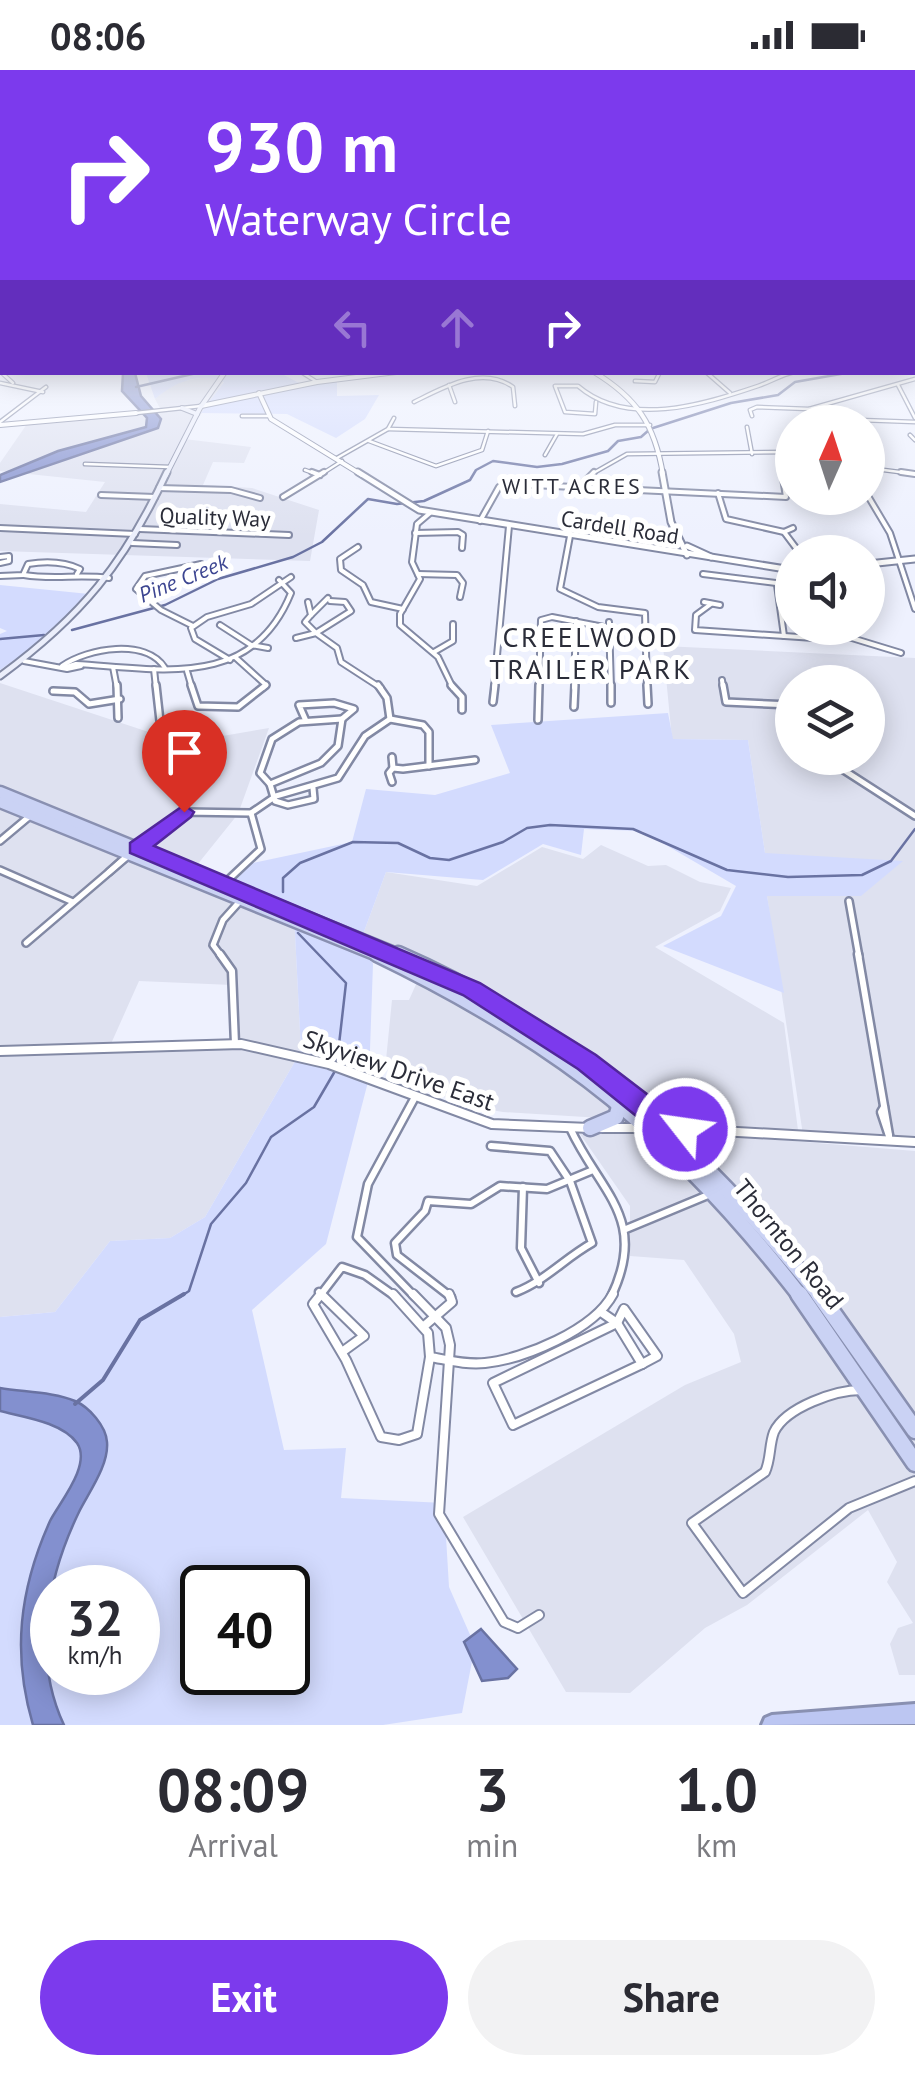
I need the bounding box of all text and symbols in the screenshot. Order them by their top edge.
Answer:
text: 08:06 [50,11,146,60]
text: 930 m [205,101,398,191]
icon: right [40,110,170,240]
text: Waterway Circle [205,189,512,247]
icon: left [325,300,380,355]
icon: ahead [430,300,485,355]
icon: right [535,300,590,355]
north arrow [775,405,885,515]
map controls [775,405,885,775]
district label: WITT ACRES [502,472,642,500]
street label: Quality Way [159,501,272,533]
street label: Cardell Road [559,504,681,550]
button: sound [775,535,885,645]
water label: Pine Creek [134,547,233,609]
district label: CREELWOOD TRAILER PARK [489,618,693,687]
button: layers [775,665,885,775]
pin [142,710,227,813]
icon: arrive [157,725,212,780]
street label: Skyview Drive East [299,1022,499,1118]
position arrow [633,1077,737,1181]
street label: Thornton Road [727,1173,851,1315]
speed limit sign: 40 [180,1565,310,1695]
text: 32 [67,1585,123,1650]
text: km/h [68,1639,122,1671]
text: 08:09 [157,1750,309,1828]
text: 3 [475,1750,509,1828]
text: 1.0 [675,1750,758,1828]
text: Arrival [188,1824,278,1866]
text: min [466,1824,518,1866]
text: km [696,1824,737,1866]
button: Exit [40,1940,448,2055]
button: Share [468,1940,875,2055]

